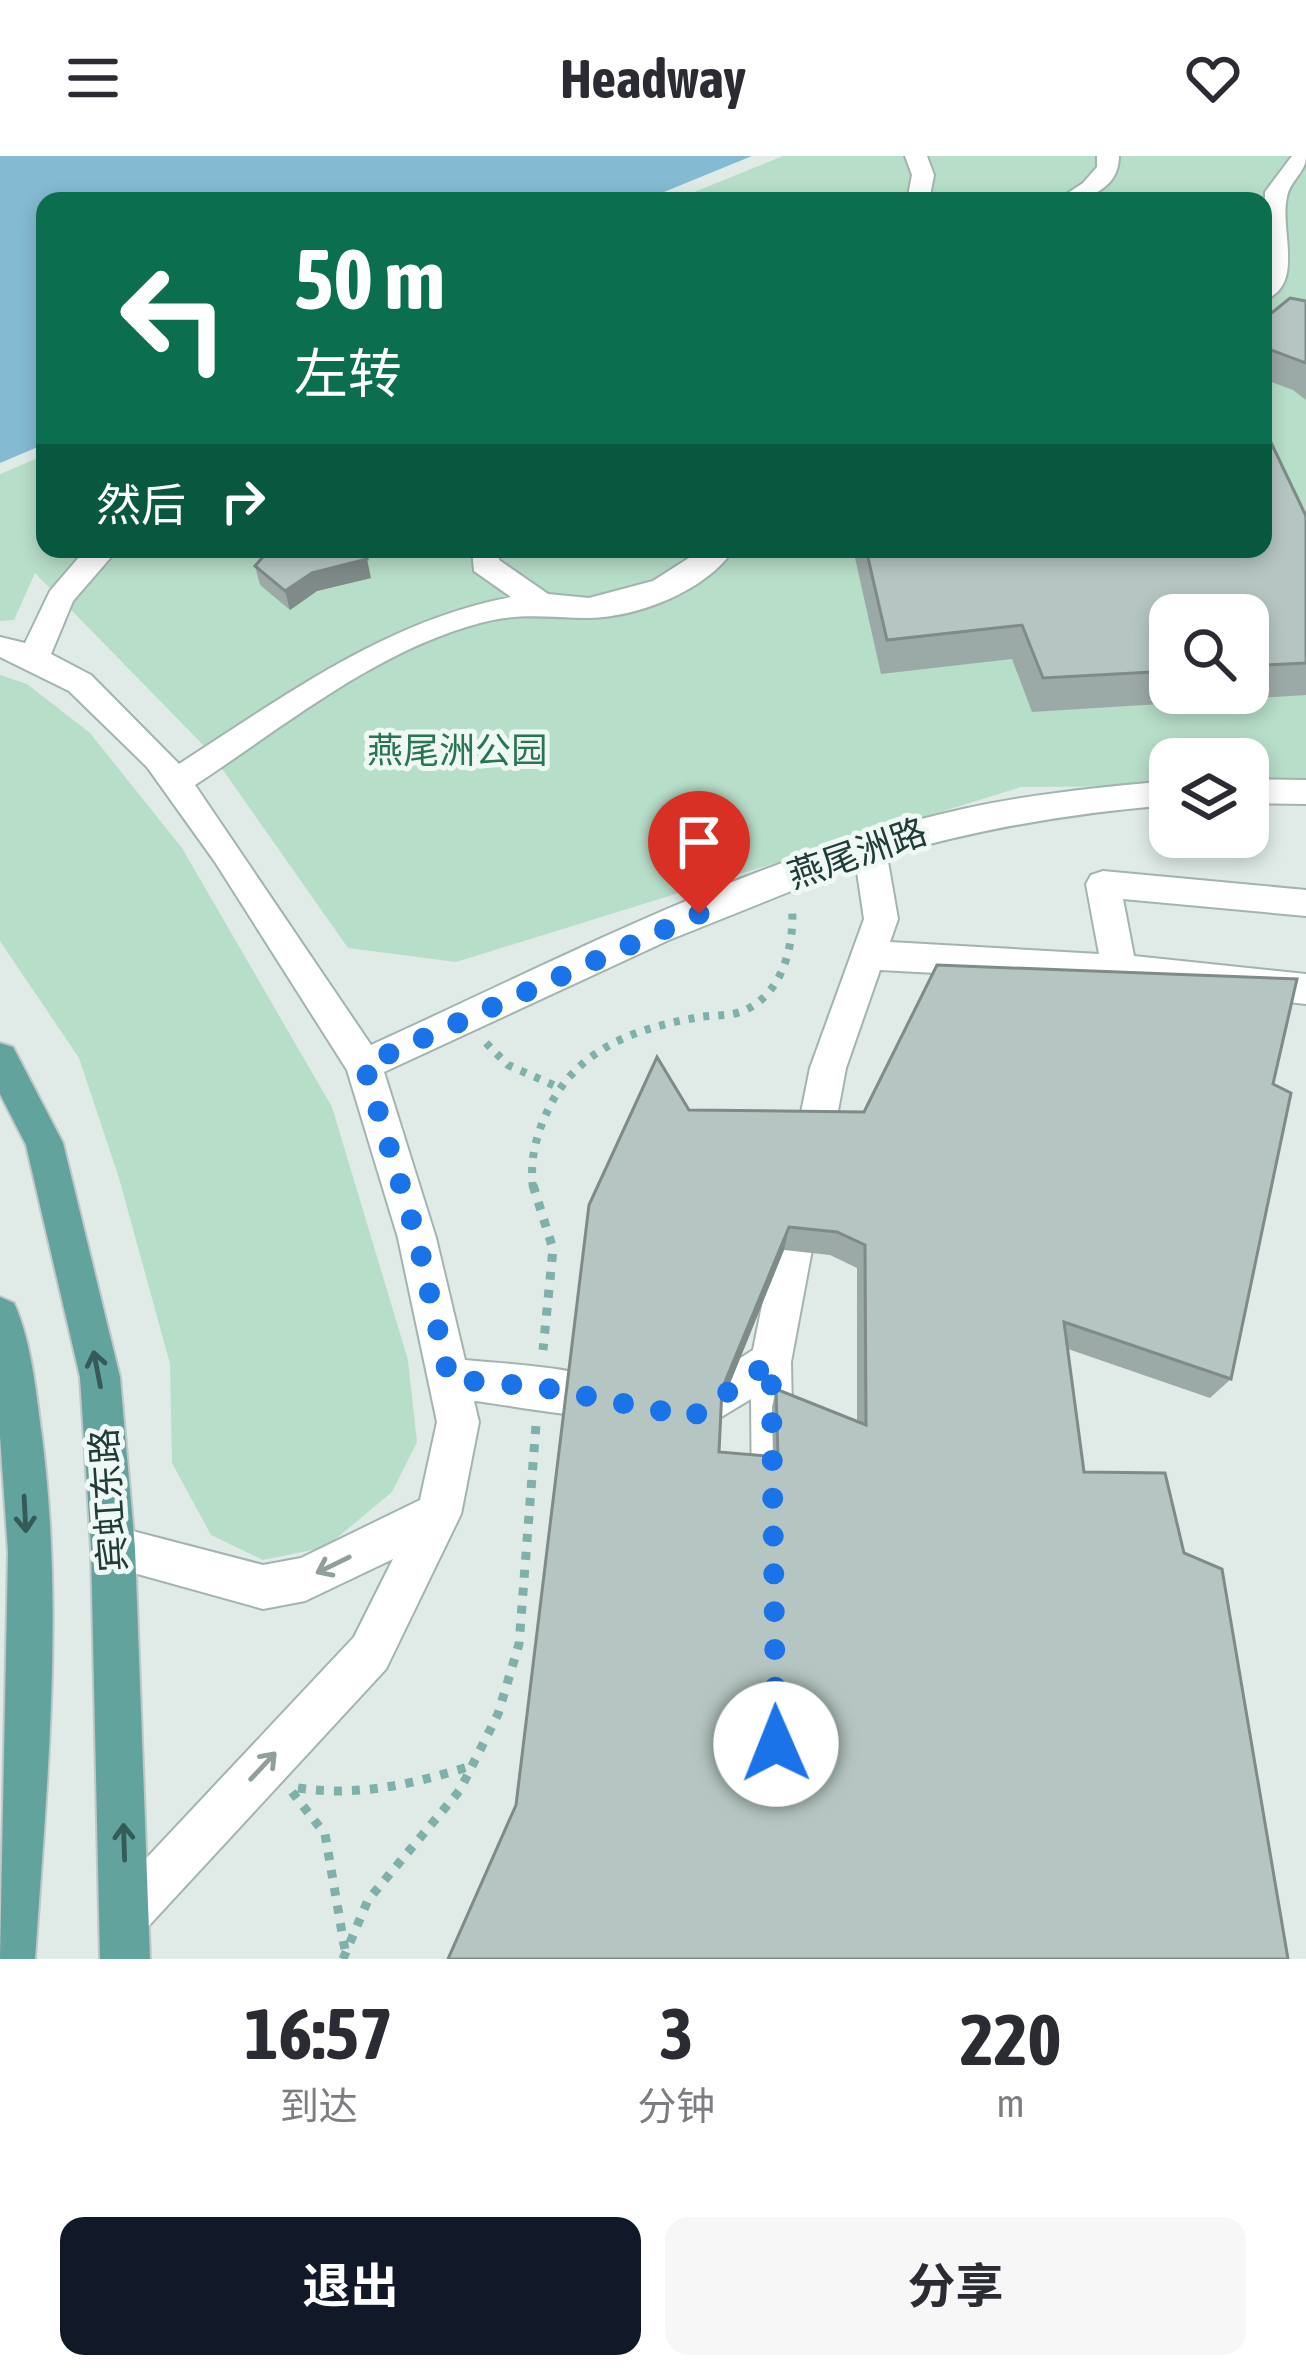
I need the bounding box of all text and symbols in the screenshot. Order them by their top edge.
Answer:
icon: menu [60,45,126,111]
icon: heart [1180,45,1246,111]
text: Headway [560,48,746,109]
text: 50 m [294,231,445,327]
icon: left [96,240,252,396]
text: 左转 [294,343,402,404]
icon: right [210,468,276,534]
text: 然后 [96,479,186,531]
map controls [1149,594,1269,858]
button: search [1149,594,1269,714]
park label: 燕尾洲公园 [367,729,547,771]
button: layers [1149,738,1269,858]
pin [648,791,750,914]
icon: arrive [666,809,732,875]
street label: 燕尾洲路 [782,810,932,896]
one-way arrow [85,1351,107,1390]
street label: 宾虹东路 [82,1427,134,1573]
one-way arrow [14,1494,37,1533]
one-way arrow [316,1555,352,1577]
position arrow [713,1681,839,1807]
one-way arrow [249,1752,277,1782]
one-way arrow [112,1823,135,1862]
text: 16:57 [245,1992,393,2074]
text: 3 [659,1992,693,2074]
text: 220 [960,1998,1061,2080]
text: m [997,2081,1025,2125]
text: 到达 [280,2084,358,2128]
text: 分钟 [637,2084,715,2128]
button: 退出 [60,2217,641,2355]
button: 分享 [665,2217,1246,2355]

